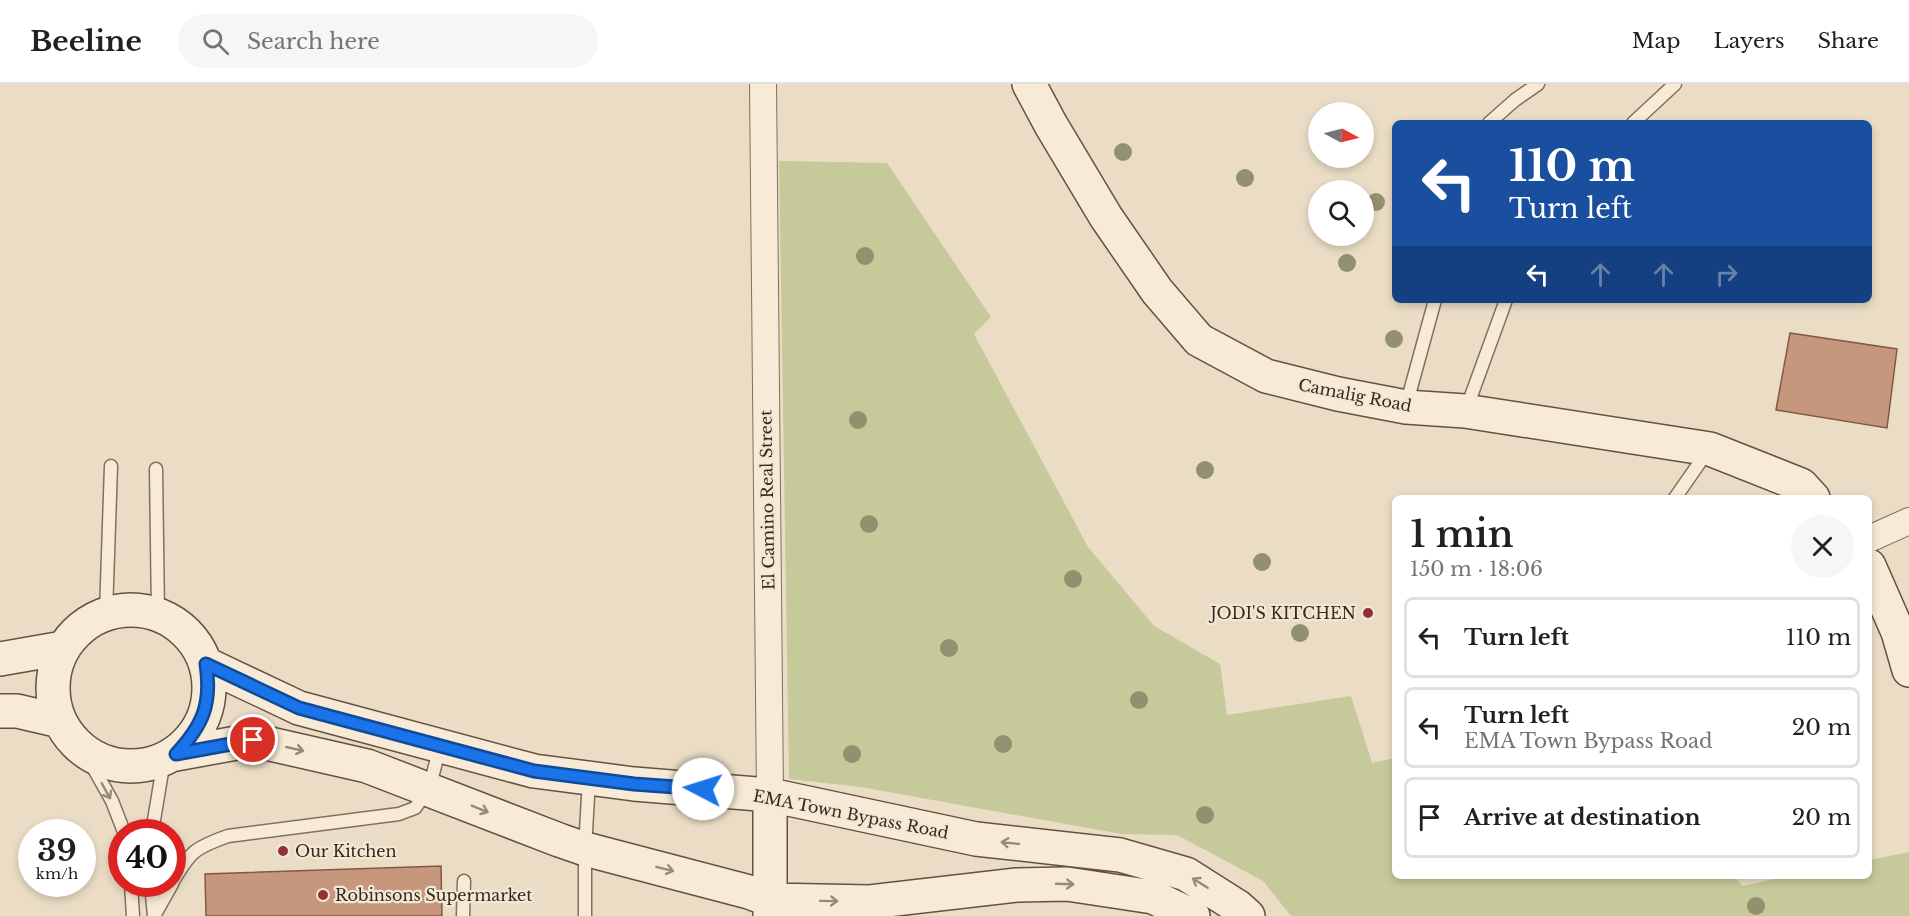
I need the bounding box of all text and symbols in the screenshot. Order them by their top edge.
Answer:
search box [178,14,598,68]
text: Beeline [30,24,142,59]
icon: search [199,25,232,58]
text: Search here [247,28,380,55]
text: Map [1632,28,1681,54]
text: Layers [1714,28,1785,54]
text: Share [1818,28,1879,54]
north arrow [1308,102,1374,168]
map controls [1308,102,1374,246]
text: 110 m [1509,140,1635,192]
icon: left [1410,144,1488,222]
button: search [1308,180,1374,246]
text: Turn left [1509,192,1632,225]
icon: left [1521,258,1554,291]
icon: ahead [1584,258,1617,291]
icon: ahead [1647,258,1680,291]
icon: right [1710,258,1743,291]
street label: Camalig Road [1297,374,1414,416]
street label: El Camino Real Street [755,410,779,590]
text: 1 min [1410,512,1514,557]
button: close [1791,515,1854,578]
text: 150 m · 18:06 [1410,557,1543,581]
place label: JODI'S KITCHEN [1208,603,1356,623]
marker: JODI'S KITCHEN [1361,606,1375,620]
icon: left [1413,621,1446,654]
text: Turn left [1464,624,1569,651]
text: 110 m [1786,624,1851,651]
text: Turn left [1464,702,1569,729]
icon: left [1413,711,1446,744]
pin [227,714,278,765]
text: 20 m [1792,714,1851,741]
icon: arrive [236,723,269,756]
text: EMA Town Bypass Road [1464,729,1713,753]
one-way arrow [285,744,304,756]
position arrow [671,757,735,821]
one-way arrow [100,782,112,799]
street label: EMA Town Bypass Road [751,785,951,843]
icon: arrive [1413,801,1446,834]
one-way arrow [470,804,489,815]
text: Arrive at destination [1464,804,1701,831]
text: 20 m [1792,804,1851,831]
speed limit sign: 40 [108,819,186,897]
text: 39 [37,832,77,869]
one-way arrow [1001,837,1021,848]
place label: Our Kitchen [295,841,396,861]
marker: Our Kitchen [276,844,290,858]
text: km/h [36,864,78,883]
one-way arrow [655,864,674,876]
one-way arrow [1191,876,1208,889]
one-way arrow [1054,879,1074,890]
place label: Robinsons Supermarket [335,885,532,905]
marker: Robinsons Supermarket [316,888,330,902]
one-way arrow [818,895,838,907]

